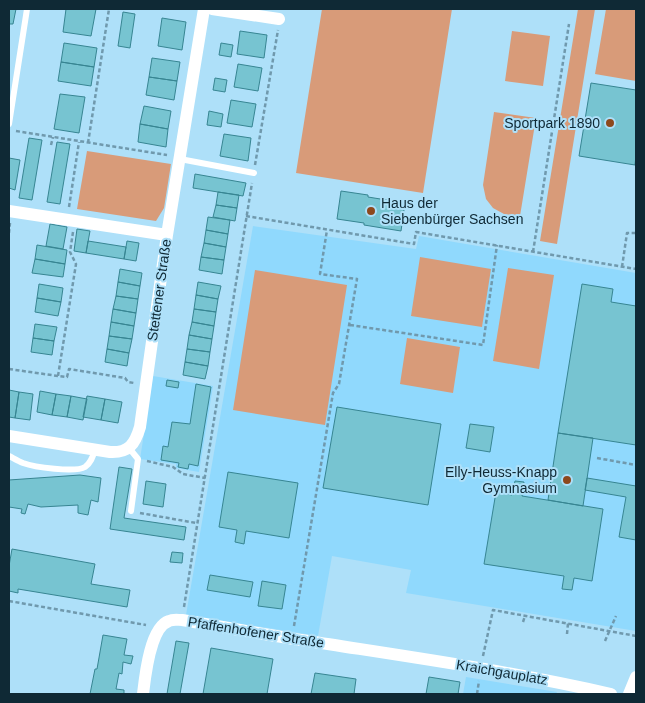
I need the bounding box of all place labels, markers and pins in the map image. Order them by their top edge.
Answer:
place label: Sportpark 1890 [504,115,600,131]
marker: Sportpark 1890 [604,117,616,129]
place label: Haus der Siebenbürger Sachsen [381,195,523,227]
marker: Haus der Siebenbürger Sachsen [365,205,377,217]
place label: Elly-Heuss-Knapp Gymnasium [445,464,557,496]
marker: Elly-Heuss-Knapp Gymnasium [561,474,573,486]

